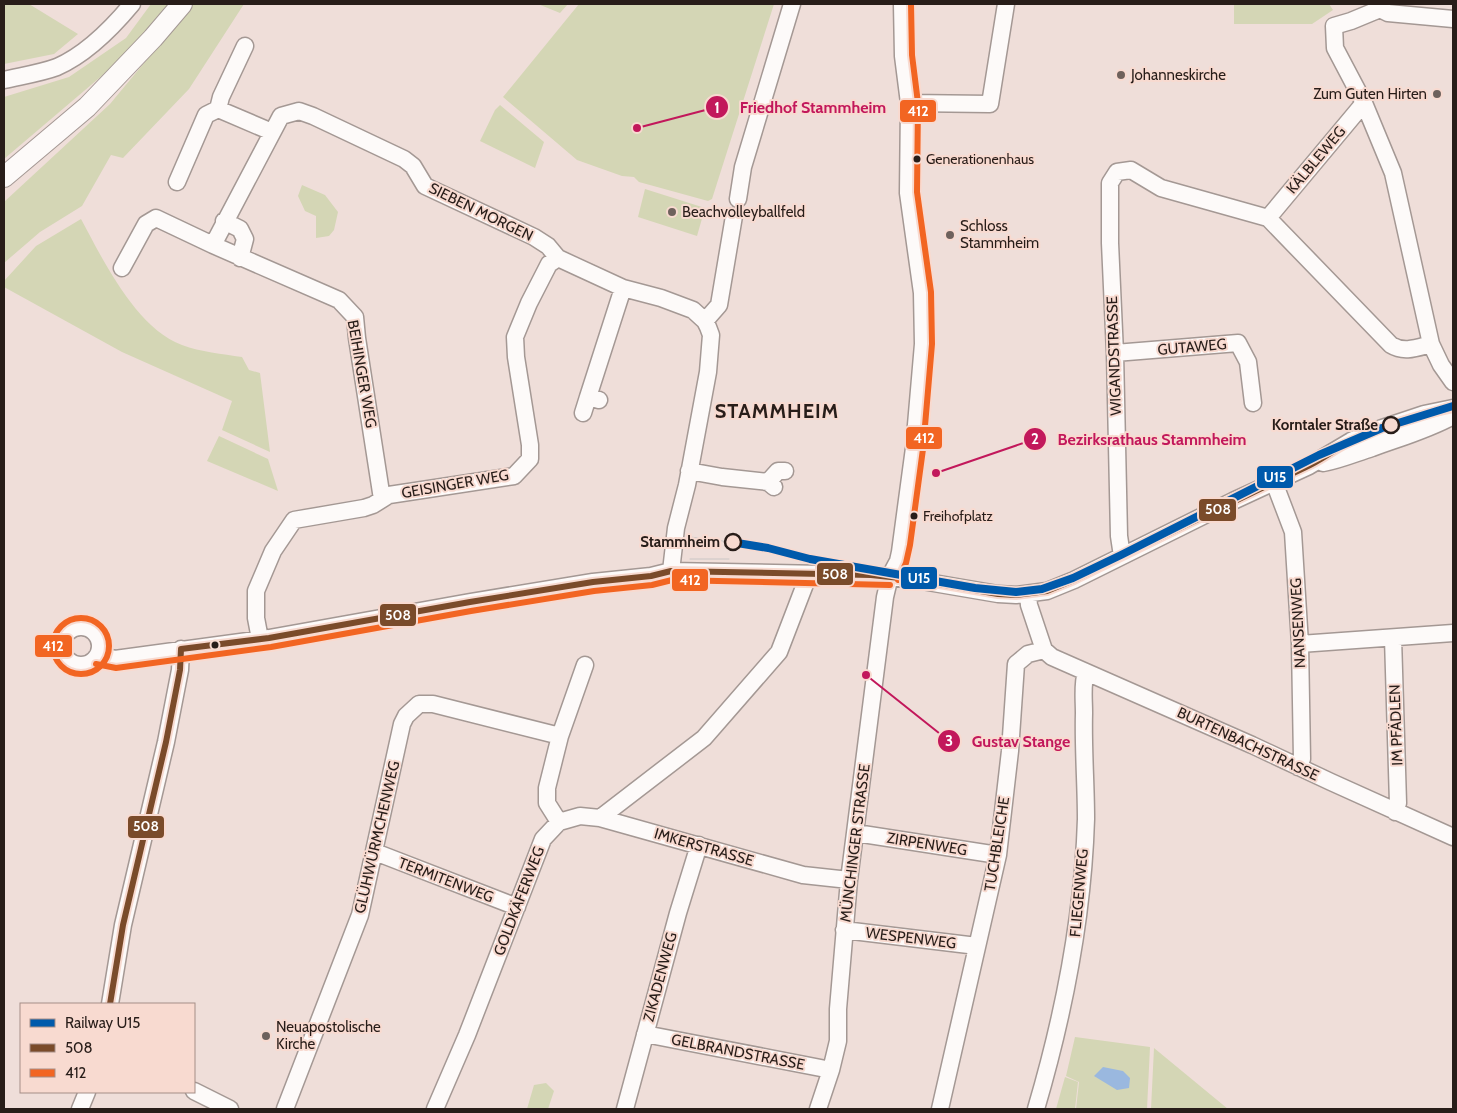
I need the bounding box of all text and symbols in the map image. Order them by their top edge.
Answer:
place label: Johanneskirche [1130,66,1226,84]
marker: Johanneskirche [1115,69,1127,81]
place label: Zum Guten Hirten [1313,85,1427,103]
marker: Zum Guten Hirten [1431,88,1443,100]
callout: Friedhof Stammheim [705,92,896,123]
text: Friedhof Stammheim [740,98,886,117]
text: 1 [714,99,720,117]
line badge: 412 [899,99,937,123]
text: 412 [907,102,929,120]
street label: KÄLBLEWEG [1283,123,1349,197]
place label: Generationenhaus [926,150,1034,168]
marker: Generationenhaus [912,154,922,164]
street label: SIEBEN MORGEN [426,179,536,245]
place label: Beachvolleyballfeld [682,203,805,221]
marker: Beachvolleyballfeld [666,206,678,218]
place label: Schloss Stammheim [960,217,1039,252]
marker: Schloss Stammheim [944,229,956,241]
street label: WIGANDSTRASSE [1103,296,1125,416]
street label: BEIHINGER WEG [344,319,380,429]
street label: GUTAWEG [1157,335,1227,359]
district label: STAMMHEIM [715,399,839,423]
place label: Korntaler Straße [1272,416,1378,434]
marker: Korntaler Straße [1382,416,1400,434]
callout: Bezirksrathaus Stammheim [1022,424,1257,455]
line badge: 412 [905,426,943,450]
text: 412 [913,429,935,447]
text: 2 [1031,430,1039,448]
text: Bezirksrathaus Stammheim [1057,430,1247,449]
line badge: U15 [1256,465,1294,489]
street label: GEISINGER WEG [400,466,510,502]
text: U15 [1264,468,1286,486]
line badge: 508 [1198,498,1237,522]
text: 508 [1205,500,1231,518]
place label: Freihofplatz [923,507,993,525]
marker: Freihofplatz [909,511,919,521]
place label: Stammheim [640,533,720,551]
marker: Stammheim [724,533,742,551]
line badge: 508 [816,562,854,586]
text: 508 [822,565,848,583]
line badge: U15 [900,566,938,590]
line badge: 412 [671,568,709,592]
text: U15 [908,569,930,587]
text: 412 [679,571,701,589]
street label: NANSENWEG [1287,577,1309,669]
line badge: 508 [379,603,417,627]
text: 508 [385,606,411,624]
line badge: 412 [34,634,73,658]
text: 412 [42,637,64,655]
unlabelled marker [210,640,220,650]
street label: IM PFÄDLEN [1386,684,1406,766]
street label: BURTENBACHSTRASSE [1174,703,1322,785]
callout: Gustav Stange [937,726,1080,757]
text: 3 [945,732,953,750]
text: Gustav Stange [972,732,1070,751]
street label: GLÜHWÜRMCHENWEG [351,759,403,915]
street label: MÜNCHINGER STRASSE [836,763,874,923]
street label: TUCHBLEICHE [981,795,1013,893]
line badge: 508 [127,815,165,839]
text: 508 [133,817,159,835]
street label: IMKERSTRASSE [652,824,756,870]
street label: ZIRPENWEG [886,829,968,859]
street label: GOLDKÄFERWEG [490,844,548,958]
street label: FLIEGENWEG [1066,848,1092,938]
street label: TERMITENWEG [396,854,496,906]
street label: WESPENWEG [865,924,957,952]
street label: ZIKADENWEG [639,930,681,1024]
legend [20,1003,195,1093]
text: Railway U15 [65,1014,140,1032]
place label: Neuapostolische Kirche [276,1018,381,1053]
marker: Neuapostolische Kirche [260,1030,272,1042]
street label: GELBRANDSTRASSE [670,1030,806,1074]
text: 508 [65,1039,93,1057]
text: 412 [65,1064,87,1082]

